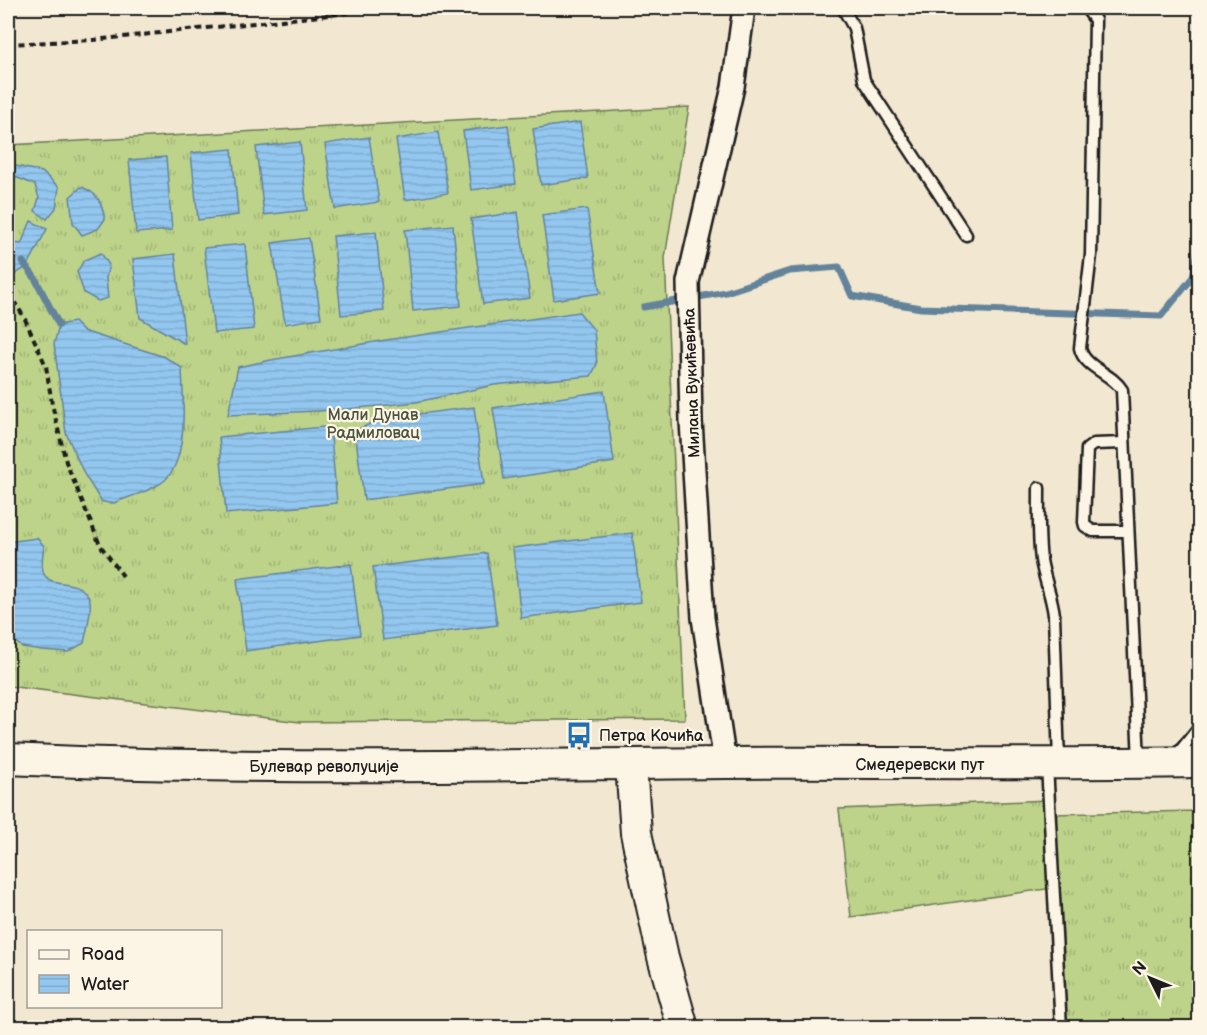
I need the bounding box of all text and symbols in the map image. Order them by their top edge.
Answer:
street label: Милана Вукићевића [680,307,705,458]
park label: Мали Дунав Радмиловац [326,406,420,443]
bus stop icon: Петра Кочића [564,720,594,750]
place label: Петра Кочића [599,727,704,746]
street label: Смедеревски пут [856,756,985,775]
street label: Булевар револуције [249,758,399,777]
legend [27,930,222,1008]
text: Road [81,944,125,965]
north arrow [1120,948,1180,1008]
text: N [1129,958,1151,980]
text: Water [81,974,129,995]

